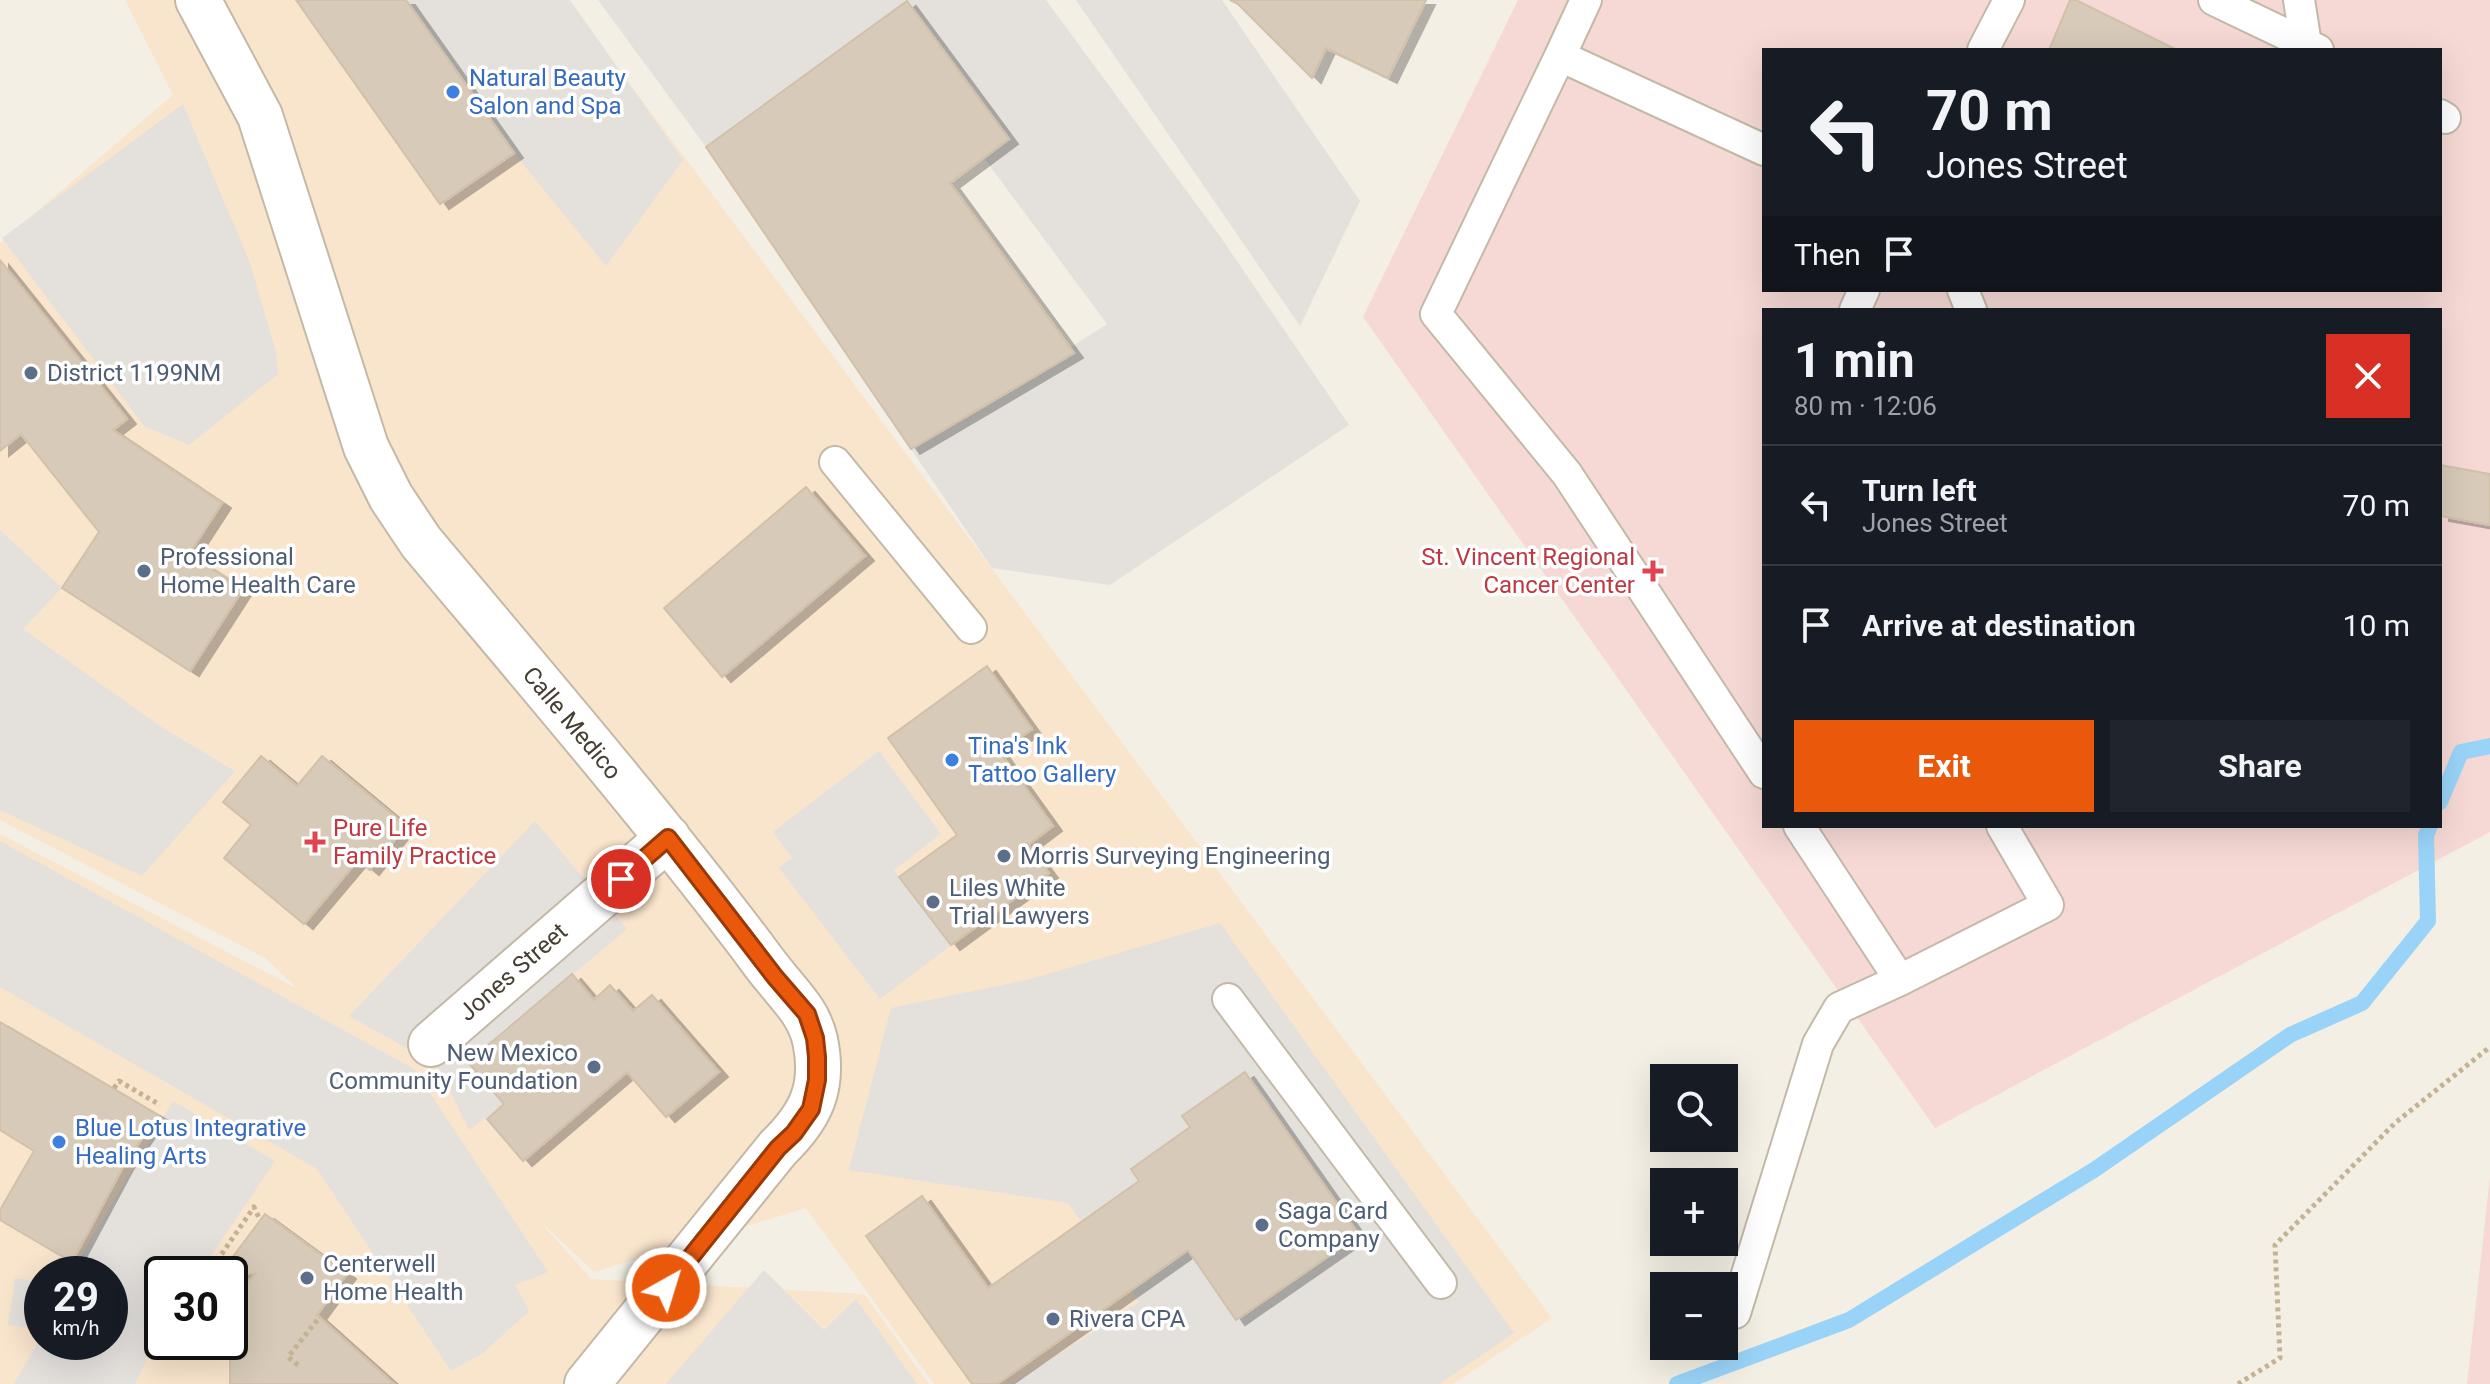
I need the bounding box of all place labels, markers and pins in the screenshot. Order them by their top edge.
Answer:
place label: Natural Beauty Salon and Spa [469,64,627,120]
marker: Natural Beauty Salon and Spa [444,83,462,101]
place label: District 1199NM [47,359,221,387]
marker: District 1199NM [22,364,40,382]
place label: Professional Home Health Care [160,543,356,599]
place label: St. Vincent Regional Cancer Center [1421,543,1635,599]
marker: St. Vincent Regional Cancer Center [1642,560,1664,582]
marker: Professional Home Health Care [135,562,153,580]
place label: Tina's Ink Tattoo Gallery [968,732,1117,788]
marker: Tina's Ink Tattoo Gallery [943,751,961,769]
place label: Pure Life Family Practice [333,814,496,870]
marker: Pure Life Family Practice [304,831,326,853]
place label: Morris Surveying Engineering [1020,842,1330,870]
pin [587,845,655,913]
marker: Morris Surveying Engineering [995,847,1013,865]
place label: Liles White Trial Lawyers [949,874,1090,930]
marker: Liles White Trial Lawyers [924,893,942,911]
place label: New Mexico Community Foundation [329,1039,578,1095]
marker: New Mexico Community Foundation [585,1058,603,1076]
place label: Blue Lotus Integrative Healing Arts [75,1114,306,1170]
marker: Blue Lotus Integrative Healing Arts [50,1133,68,1151]
place label: Saga Card Company [1278,1197,1388,1253]
marker: Saga Card Company [1253,1216,1271,1234]
place label: Centerwell Home Health [323,1250,463,1306]
marker: Centerwell Home Health [298,1269,316,1287]
place label: Rivera CPA [1069,1305,1186,1333]
marker: Rivera CPA [1044,1310,1062,1328]

